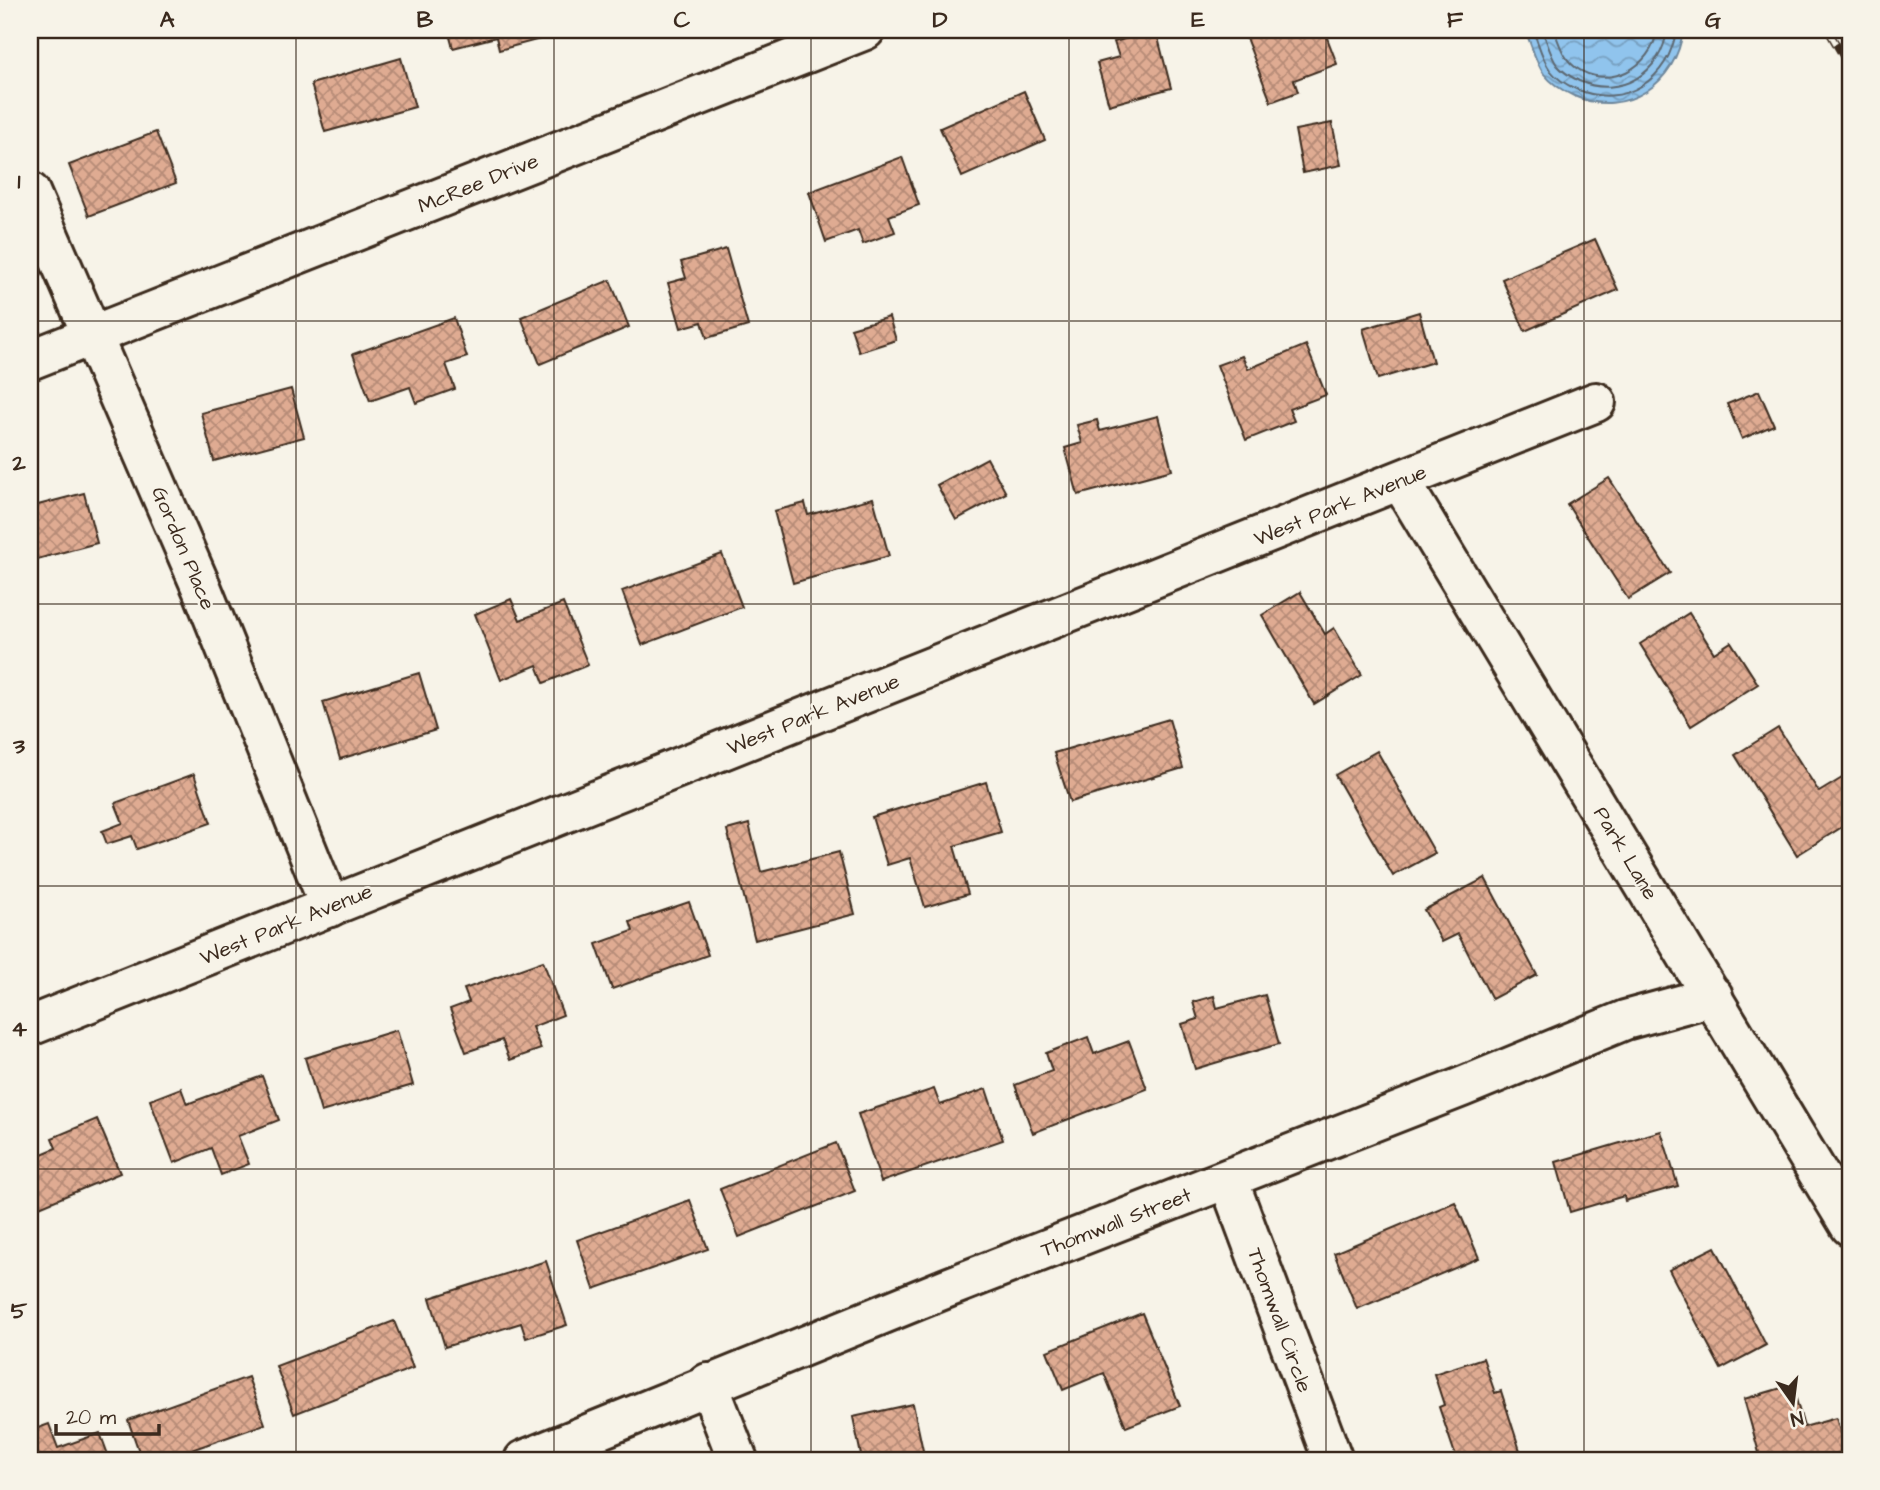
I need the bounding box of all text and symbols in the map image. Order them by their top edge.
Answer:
text: A [160,4,175,36]
text: B [417,4,434,36]
text: C [674,4,691,36]
text: D [933,4,948,36]
text: E [1191,4,1205,36]
text: F [1447,4,1464,36]
text: G [1705,4,1721,36]
street label: McRee Drive [414,146,543,221]
text: 1 [18,165,21,197]
text: 2 [11,447,26,479]
street label: West Park Avenue [1250,458,1431,553]
street label: Gordon Place [145,482,223,614]
street label: West Park Avenue [723,667,904,762]
text: 3 [12,730,25,762]
street label: Park Lane [1586,801,1665,905]
street label: West Park Avenue [196,877,377,972]
text: 4 [11,1013,27,1045]
street label: Thomwall Street [1037,1180,1196,1265]
street label: Thomwall Circle [1240,1244,1319,1397]
text: 5 [11,1295,28,1327]
north arrow [1758,1368,1828,1438]
scale bar [56,1392,159,1436]
text: 20 m [66,1403,117,1432]
text: N [1788,1403,1806,1433]

